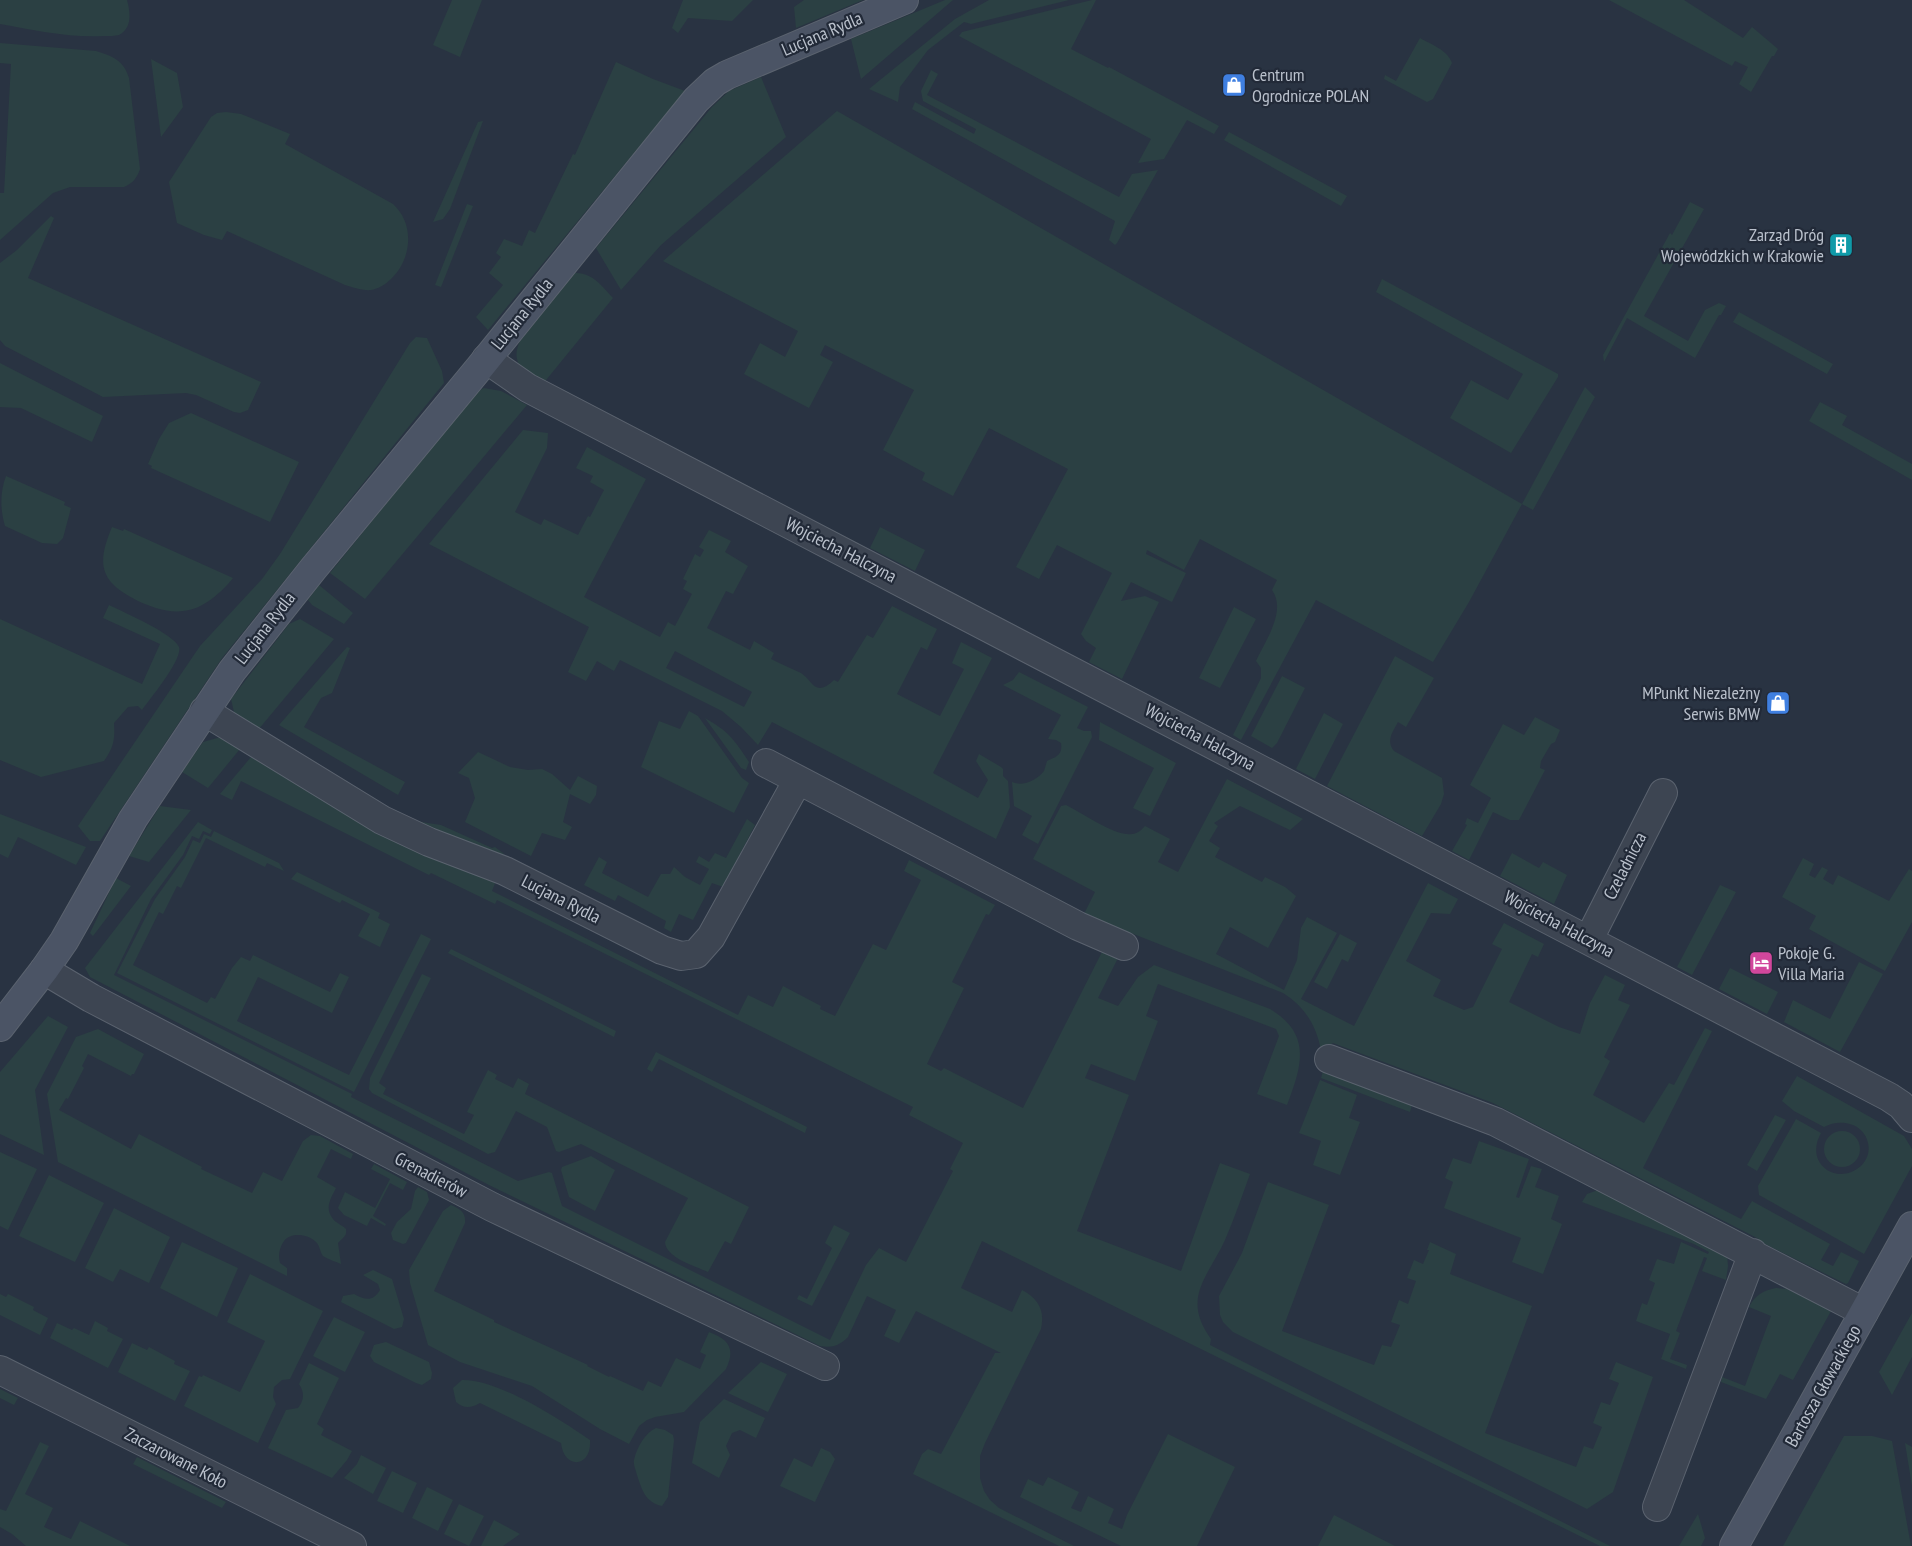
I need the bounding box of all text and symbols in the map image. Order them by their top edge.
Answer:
street label: Lucjana Rydla [778,6,866,61]
place label: Centrum Ogrodnicze POLAN [1252,63,1369,107]
shop icon: Centrum Ogrodnicze POLAN [1221,72,1247,98]
place label: Zarząd Dróg Wojewódzkich w Krakowie [1661,223,1824,267]
building icon: Zarząd Dróg Wojewódzkich w Krakowie [1828,232,1854,258]
street label: Lucjana Rydla [486,273,557,354]
street label: Wojciecha Halczyna [782,512,901,587]
street label: Lucjana Rydla [229,587,300,668]
place label: MPunkt Niezależny Serwis BMW [1642,681,1760,725]
shop icon: MPunkt Niezależny Serwis BMW [1765,690,1791,716]
street label: Wojciecha Halczyna [1141,698,1259,775]
street label: Czeladnicza [1598,828,1651,903]
street label: Lucjana Rydla [518,869,605,928]
street label: Wojciecha Halczyna [1500,885,1618,962]
place label: Pokoje G. Villa Maria [1777,941,1844,985]
hotel icon: Pokoje G. Villa Maria [1748,950,1774,976]
street label: Grenadierów [391,1146,472,1203]
street label: Bartosza Głowackiego [1780,1321,1866,1451]
street label: Zaczarowane Koło [121,1422,232,1493]

